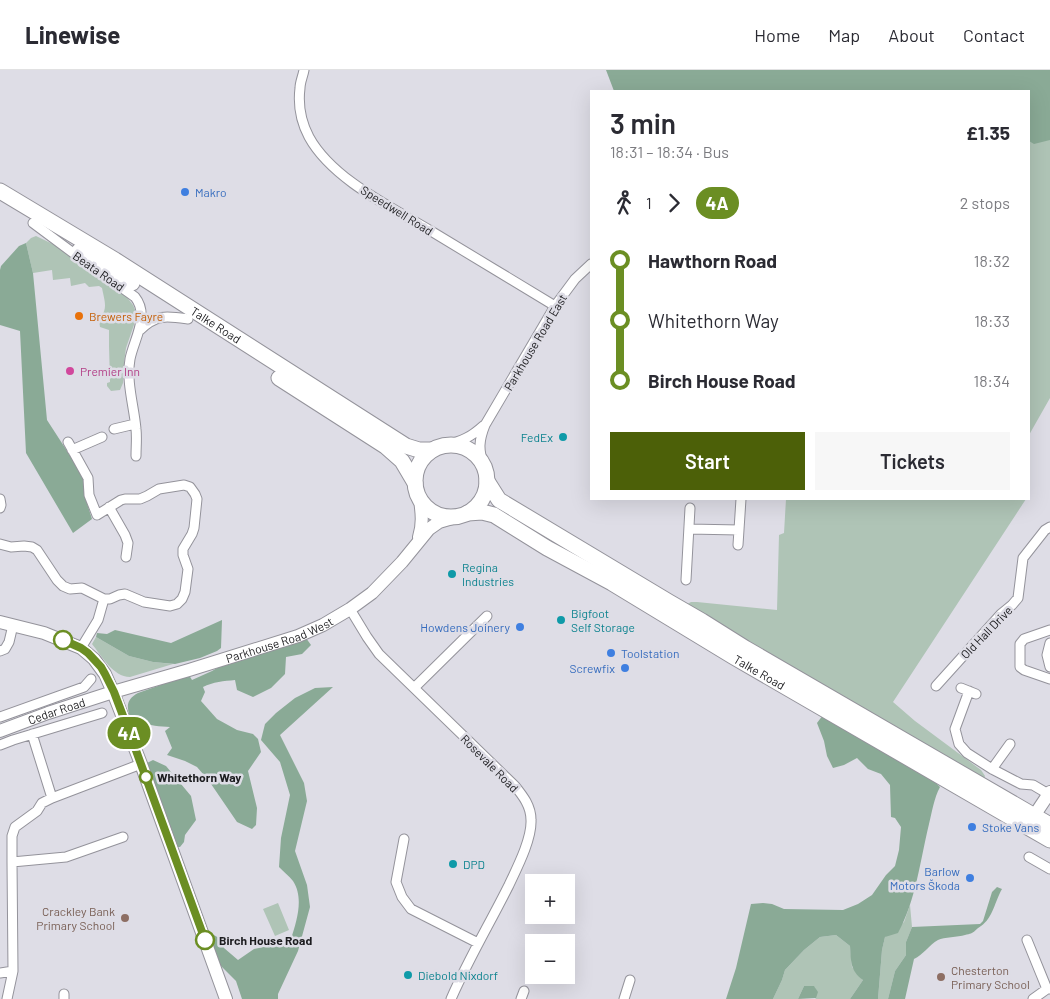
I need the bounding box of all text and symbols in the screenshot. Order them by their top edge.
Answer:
text: Linewise [25,20,120,49]
text: Home [754,24,800,46]
text: Map [828,24,860,46]
text: About [888,24,935,46]
text: Contact [963,24,1025,46]
text: 3 min [610,106,676,140]
text: £1.35 [966,121,1010,144]
text: 18:31 – 18:34 · Bus [610,142,729,161]
street label: Speedwell Road [358,182,436,238]
place label: Makro [195,185,227,199]
marker: Makro [179,186,191,198]
icon: walk [610,189,638,217]
icon: forward [660,189,688,217]
text: 4A [706,192,729,214]
text: 1 [646,193,652,212]
text: 2 stops [960,193,1010,212]
street label: Beata Road [71,248,127,294]
text: Hawthorn Road [648,249,777,272]
text: 18:32 [974,251,1010,270]
street label: Parkhouse Road East [501,291,569,393]
street label: Talke Road [188,303,244,346]
place label: Brewers Fayre [89,309,163,323]
text: Whitethorn Way [648,309,779,332]
marker: Brewers Fayre [73,310,85,322]
text: 18:33 [974,311,1010,330]
place label: Premier Inn [80,364,140,378]
marker: Premier Inn [64,365,76,377]
text: Birch House Road [648,369,796,392]
text: 18:34 [974,371,1010,390]
place label: FedEx [521,430,553,444]
marker: FedEx [557,431,569,443]
button: Start [610,432,805,490]
button: Tickets [815,432,1010,490]
place label: Regina Industries [462,560,514,588]
marker: Regina Industries [446,568,458,580]
street label: Old Hall Drive [957,603,1015,661]
place label: Bigfoot Self Storage [571,606,635,634]
street label: Parkhouse Road West [224,614,335,665]
marker: Bigfoot Self Storage [555,614,567,626]
place label: Howdens Joinery [420,620,510,634]
marker: Howdens Joinery [514,621,526,633]
unlabelled marker [53,630,73,650]
place label: Toolstation [621,646,679,660]
marker: Toolstation [605,647,617,659]
street label: Talke Road [732,652,788,692]
place label: Screwfix [569,661,615,675]
marker: Screwfix [619,662,631,674]
street label: Cedar Road [26,694,87,727]
line badge: 4A [106,717,152,749]
text: 4A [118,722,140,744]
street label: Rosevale Road [458,731,522,795]
marker: Whitethorn Way [139,770,153,784]
place label: Whitethorn Way [157,770,241,784]
place label: Stoke Vans [982,820,1039,834]
marker: Stoke Vans [966,821,978,833]
place label: DPD [463,857,485,871]
marker: DPD [447,858,459,870]
place label: Barlow Motors Škoda [890,864,960,892]
marker: Barlow Motors Škoda [964,872,976,884]
map controls [525,874,575,984]
button: + [525,874,575,924]
place label: Crackley Bank Primary School [36,904,115,932]
marker: Crackley Bank Primary School [119,912,131,924]
marker: Birch House Road [195,930,215,950]
place label: Birch House Road [219,933,312,947]
button: − [525,934,575,984]
place label: Chesterton Primary School [951,963,1030,991]
place label: Diebold Nixdorf [418,968,498,982]
marker: Diebold Nixdorf [402,969,414,981]
marker: Chesterton Primary School [935,971,947,983]

